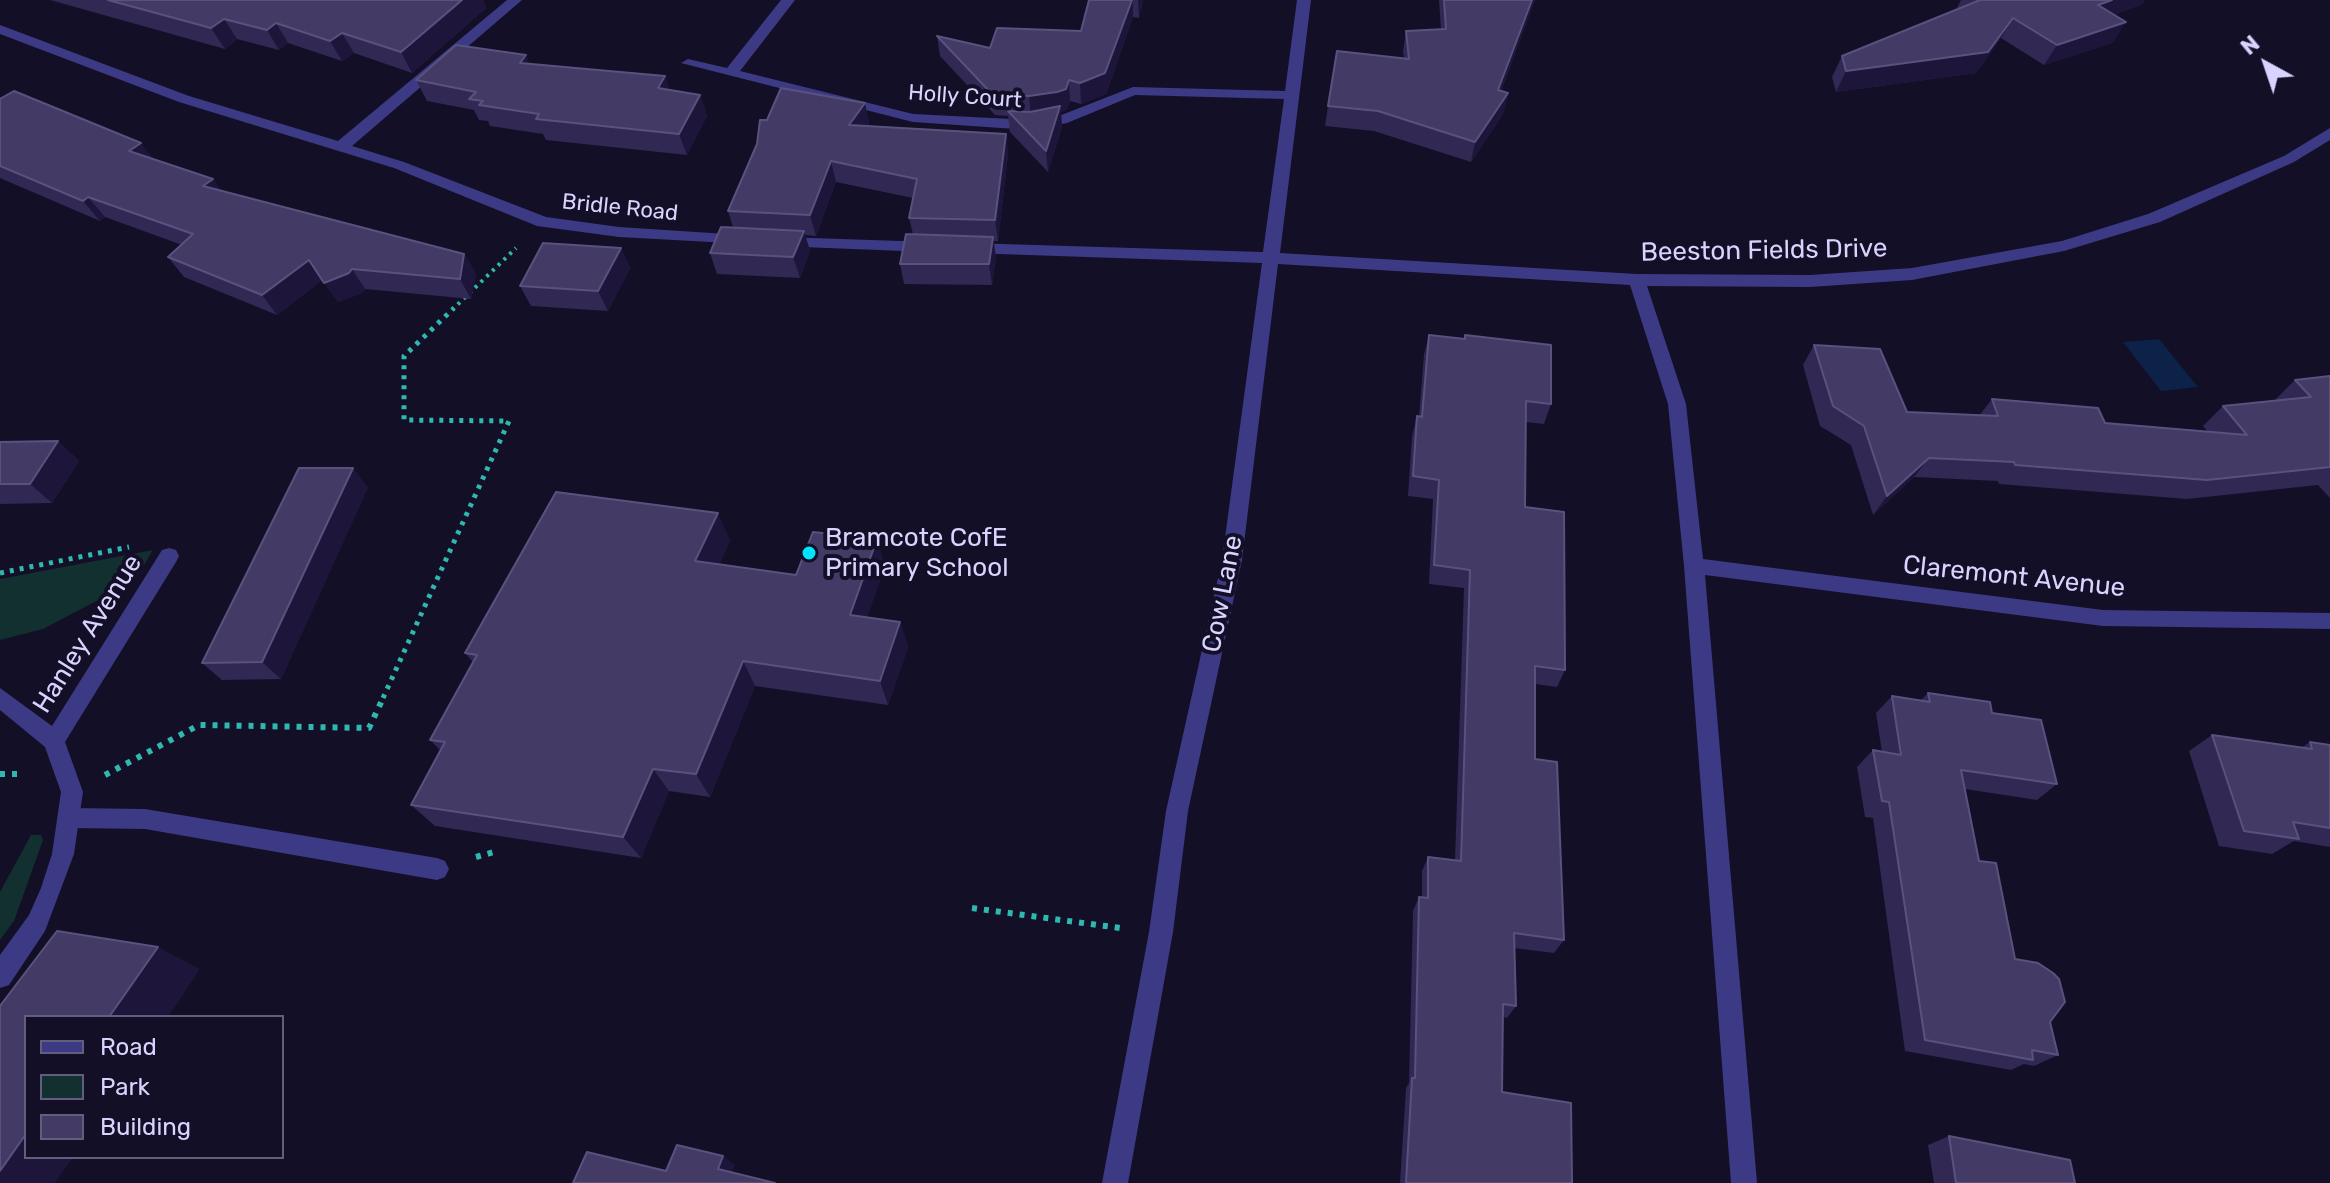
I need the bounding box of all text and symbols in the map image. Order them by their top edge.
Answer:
north arrow [2226,24,2306,104]
text: N [2236,30,2265,61]
street label: Holly Court [907,80,1023,114]
street label: Bridle Road [561,189,679,227]
street label: Beeston Fields Drive [1640,233,1888,269]
place label: Bramcote CofE Primary School [825,522,1008,584]
street label: Cow Lane [1196,533,1250,655]
marker: Bramcote CofE Primary School [800,544,818,562]
street label: Hanley Avenue [27,549,149,719]
street label: Claremont Avenue [1901,550,2127,604]
legend [24,1015,284,1159]
text: Road [100,1033,157,1061]
text: Park [100,1073,150,1101]
text: Building [100,1113,191,1141]

